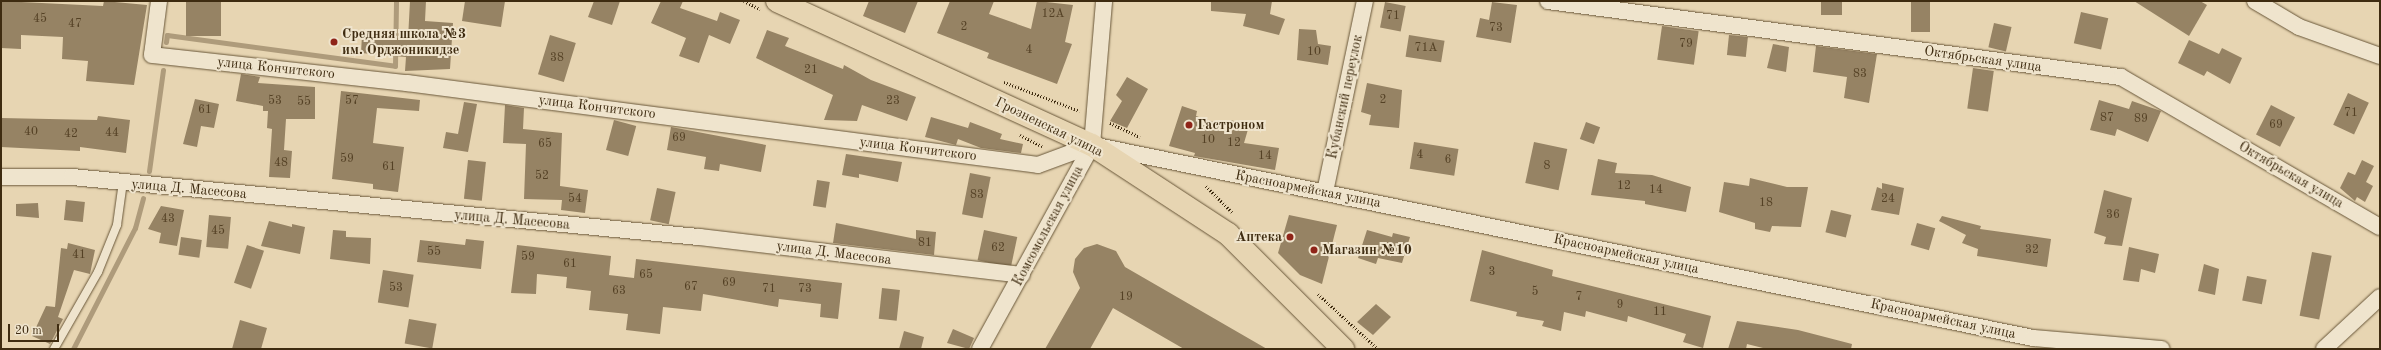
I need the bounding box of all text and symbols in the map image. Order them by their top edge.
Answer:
house number: 12А [1041,8,1065,22]
house number: 71 [1386,10,1400,24]
house number: 45 [33,13,47,27]
house number: 47 [68,18,82,32]
house number: 2 [961,21,967,35]
house number: 73 [1489,22,1503,36]
place label: Средняя школа №3 им. Орджоникидзе [342,26,466,58]
street label: Кубанский переулок [1324,33,1366,161]
marker: Средняя школа №3 им. Орджоникидзе [329,37,339,47]
house number: 79 [1679,38,1693,52]
house number: 71А [1414,42,1438,56]
street label: Октябрьская улица [1923,42,2043,76]
house number: 4 [1026,44,1032,58]
house number: 10 [1307,46,1321,60]
house number: 38 [550,52,564,66]
street label: улица Кончитского [216,53,336,83]
house number: 21 [804,64,818,78]
house number: 83 [1853,68,1867,82]
street label: улица Кончитского [537,91,657,123]
street label: Грозненская улица [992,94,1106,160]
house number: 2 [1380,94,1386,108]
house number: 53 [268,95,282,109]
house number: 57 [345,95,359,109]
house number: 23 [886,95,900,109]
house number: 55 [297,96,311,110]
house number: 61 [198,104,212,118]
house number: 71 [2344,107,2358,121]
house number: 87 [2100,112,2114,126]
house number: 89 [2134,113,2148,127]
place label: Гастроном [1197,117,1264,133]
house number: 69 [2269,119,2283,133]
marker: Гастроном [1184,120,1194,130]
house number: 40 [24,126,38,140]
house number: 44 [105,127,119,141]
house number: 42 [64,128,78,142]
house number: 69 [672,132,686,146]
street label: улица Кончитского [858,133,978,165]
house number: 10 [1201,134,1215,148]
house number: 12 [1227,137,1241,151]
house number: 65 [538,138,552,152]
street label: Октябрьская улица [2235,138,2347,212]
house number: 4 [1417,149,1423,163]
house number: 14 [1258,150,1272,164]
house number: 59 [340,153,354,167]
house number: 6 [1445,154,1451,168]
house number: 48 [274,157,288,171]
house number: 8 [1544,160,1550,174]
house number: 61 [382,161,396,175]
street label: Комсомольская улица [1009,163,1087,289]
street label: Красноармейская улица [1234,167,1382,211]
house number: 52 [535,170,549,184]
street label: улица Д. Масесова [131,176,247,202]
house number: 12 [1617,180,1631,194]
house number: 14 [1649,184,1663,198]
house number: 83 [970,189,984,203]
house number: 54 [568,193,582,207]
house number: 24 [1881,193,1895,207]
house number: 18 [1759,197,1773,211]
street label: улица Д. Масесова [454,207,570,233]
house number: 36 [2106,209,2120,223]
house number: 43 [161,213,175,227]
house number: 45 [211,225,225,239]
place label: Аптека [1236,229,1282,245]
street label: Красноармейская улица [1552,230,1700,278]
marker: Аптека [1285,232,1295,242]
house number: 81 [918,237,932,251]
street label: улица Д. Масесова [776,238,892,268]
house number: 62 [991,242,1005,256]
place label: Магазин №10 [1322,242,1412,258]
house number: 32 [2025,244,2039,258]
marker: Магазин №10 [1309,245,1319,255]
house number: 55 [427,246,441,260]
house number: 41 [72,249,86,263]
house number: 59 [521,251,535,265]
house number: 61 [563,258,577,272]
house number: 3 [1489,266,1495,280]
house number: 65 [639,269,653,283]
house number: 69 [722,277,736,291]
house number: 67 [684,281,698,295]
house number: 53 [389,282,403,296]
house number: 71 [762,283,776,297]
house number: 73 [798,283,812,297]
house number: 63 [612,285,626,299]
house number: 5 [1532,286,1538,300]
house number: 19 [1119,291,1133,305]
house number: 7 [1576,291,1582,305]
street label: Красноармейская улица [1869,295,2017,343]
house number: 9 [1617,299,1623,313]
house number: 11 [1653,306,1667,320]
scale bar [10,316,61,342]
text: 20 m [15,325,42,337]

